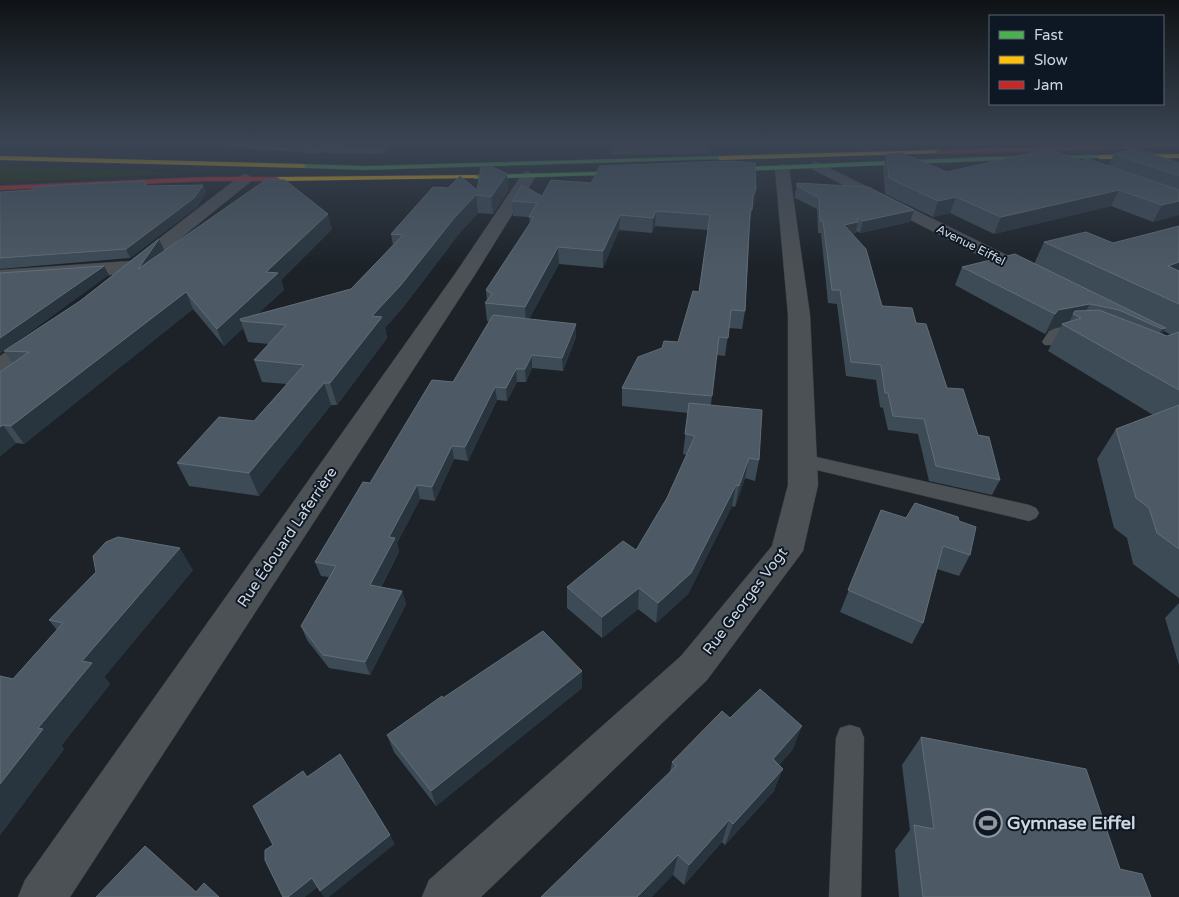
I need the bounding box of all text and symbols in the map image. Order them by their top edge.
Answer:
legend [989,15,1164,105]
text: Fast [1034,26,1064,44]
text: Slow [1034,51,1068,69]
text: Jam [1034,76,1063,94]
street label: Avenue Eiffel [934,222,1008,268]
street label: Rue Édouard Laferrière [233,464,341,610]
street label: Rue Georges Vogt [699,544,791,658]
sports icon: Gymnase Eiffel [973,808,1003,838]
place label: Gymnase Eiffel [1007,812,1135,834]

